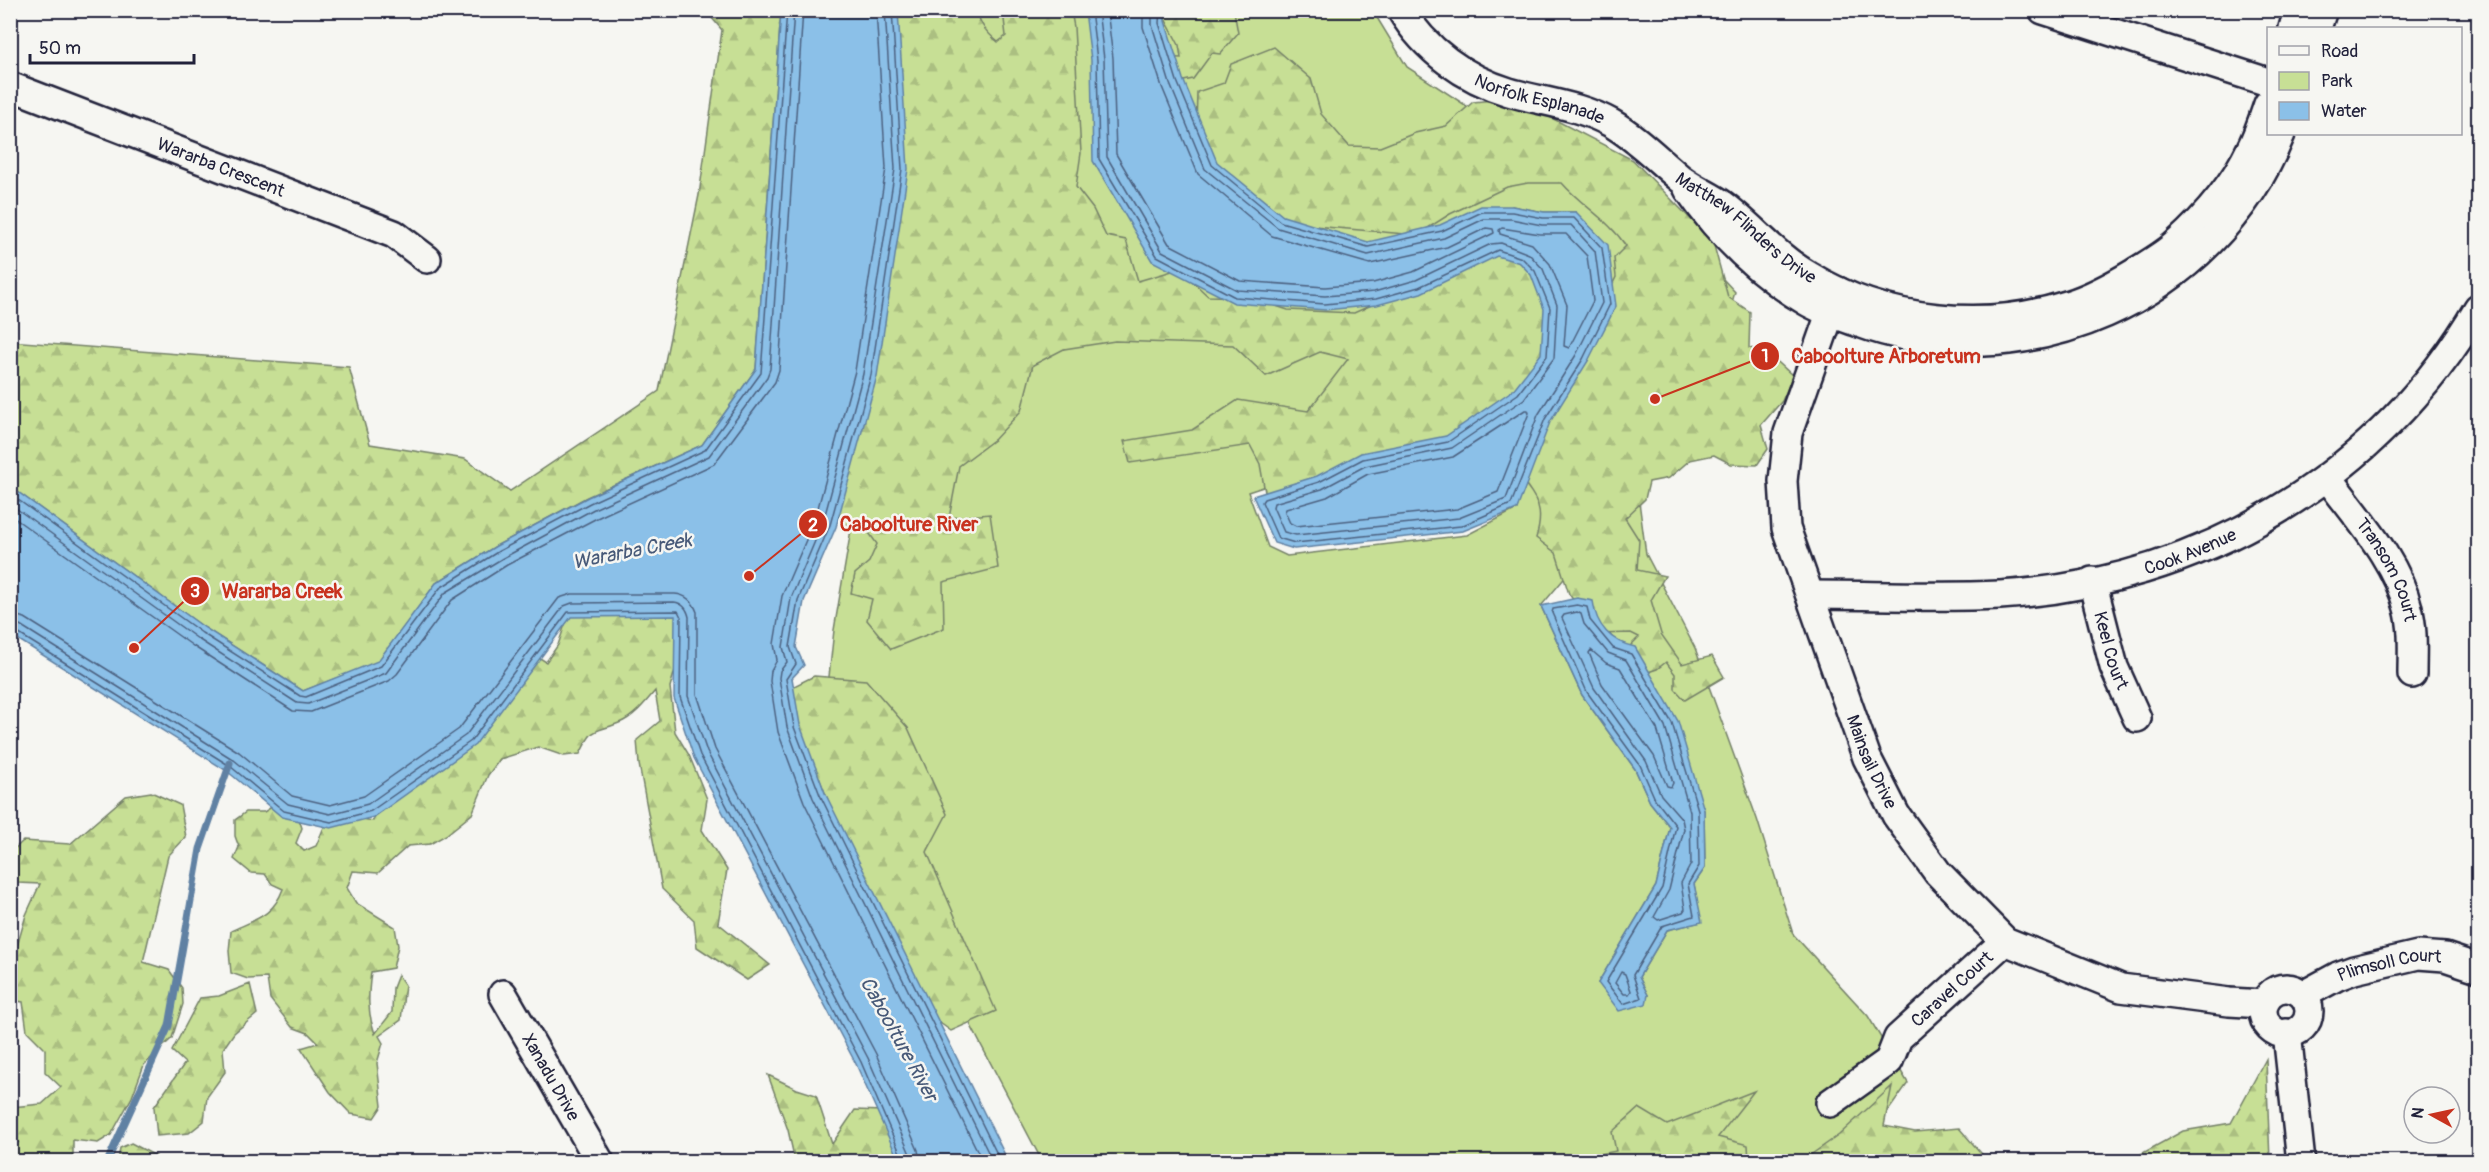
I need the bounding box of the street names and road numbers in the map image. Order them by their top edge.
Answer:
street label: Norfolk Esplanade [1471,68,1608,130]
street label: Wararba Crescent [154,132,289,203]
street label: Matthew Flinders Drive [1671,167,1821,289]
street label: Transom Court [2351,513,2422,624]
street label: Cook Avenue [2141,523,2240,580]
street label: Keel Court [2089,609,2134,694]
street label: Mainsail Drive [1841,712,1902,813]
street label: Plimsoll Court [2334,944,2443,987]
street label: Caravel Court [1906,945,1998,1032]
street label: Xanadu Drive [517,1029,585,1125]

